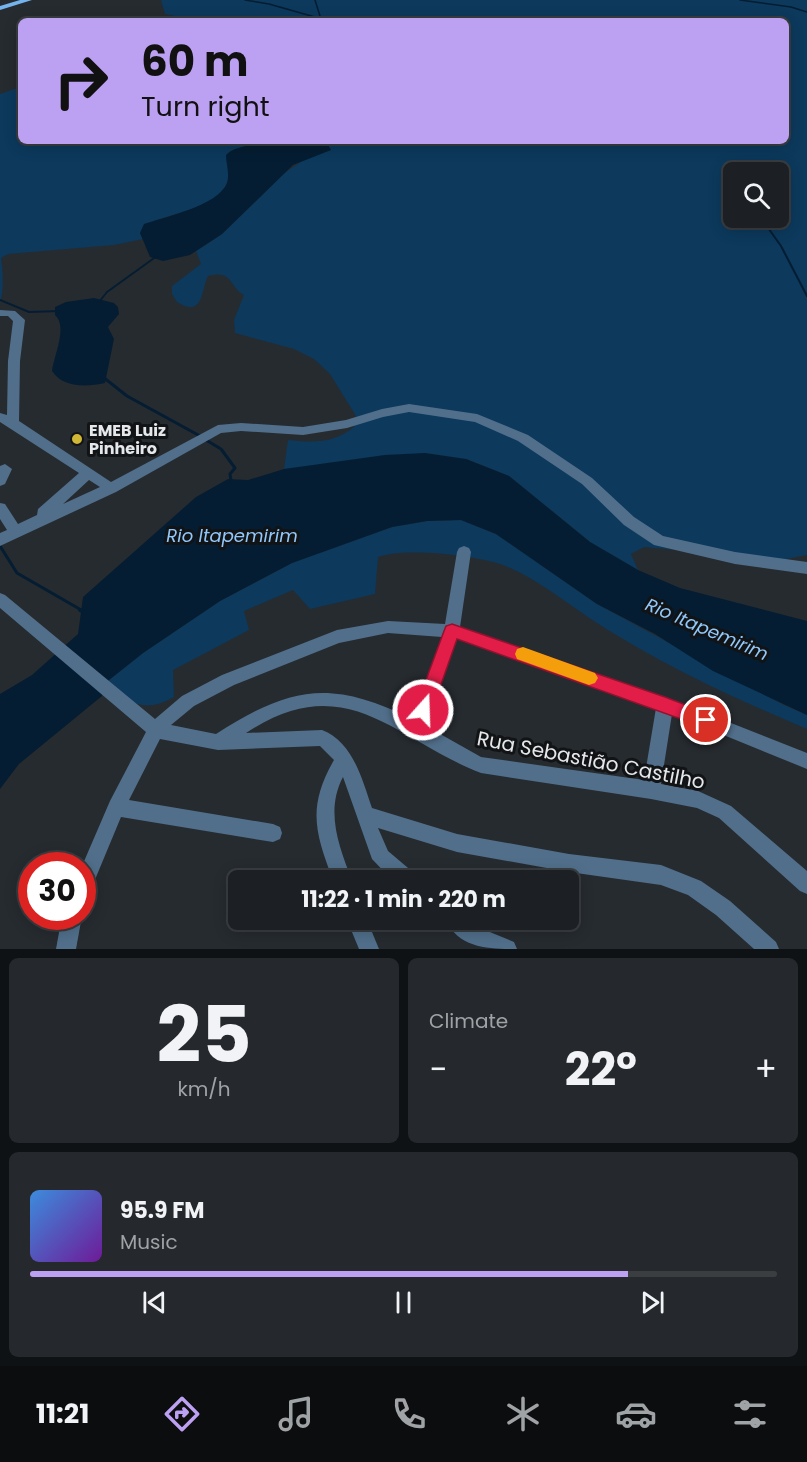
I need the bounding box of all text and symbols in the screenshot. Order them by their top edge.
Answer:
text: 60 m [141,32,249,91]
icon: right [42,42,120,120]
text: Turn right [141,88,270,125]
map controls [723,162,789,228]
button: search [723,162,789,228]
place label: EMEB Luiz Pinheiro [89,419,166,460]
marker: EMEB Luiz Pinheiro [70,432,84,446]
water label: Rio Itapemirim [166,523,298,548]
water label: Rio Itapemirim [642,592,772,666]
position arrow [391,678,455,742]
pin [680,694,731,745]
icon: arrive [689,703,722,736]
street label: Rua Sebastião Castilho [475,724,707,796]
speed limit sign: 30 [18,852,96,930]
text: 11:22 · 1 min · 220 m [301,884,506,915]
text: 25 [156,980,252,1089]
text: Climate [429,1007,508,1035]
text: 22° [565,1038,637,1101]
text: − [429,1046,447,1093]
text: + [754,1046,777,1093]
text: km/h [177,1075,231,1103]
text: 95.9 FM [120,1195,204,1226]
text: Music [120,1228,178,1256]
icon: previous [138,1286,171,1319]
icon: pause [387,1286,420,1319]
icon: next [636,1286,669,1319]
icon: directions [161,1393,203,1435]
icon: music [275,1393,317,1435]
icon: phone [388,1393,430,1435]
icon: climate [502,1393,544,1435]
icon: car [615,1393,657,1435]
icon: filters [729,1393,771,1435]
text: 11:21 [36,1395,89,1432]

